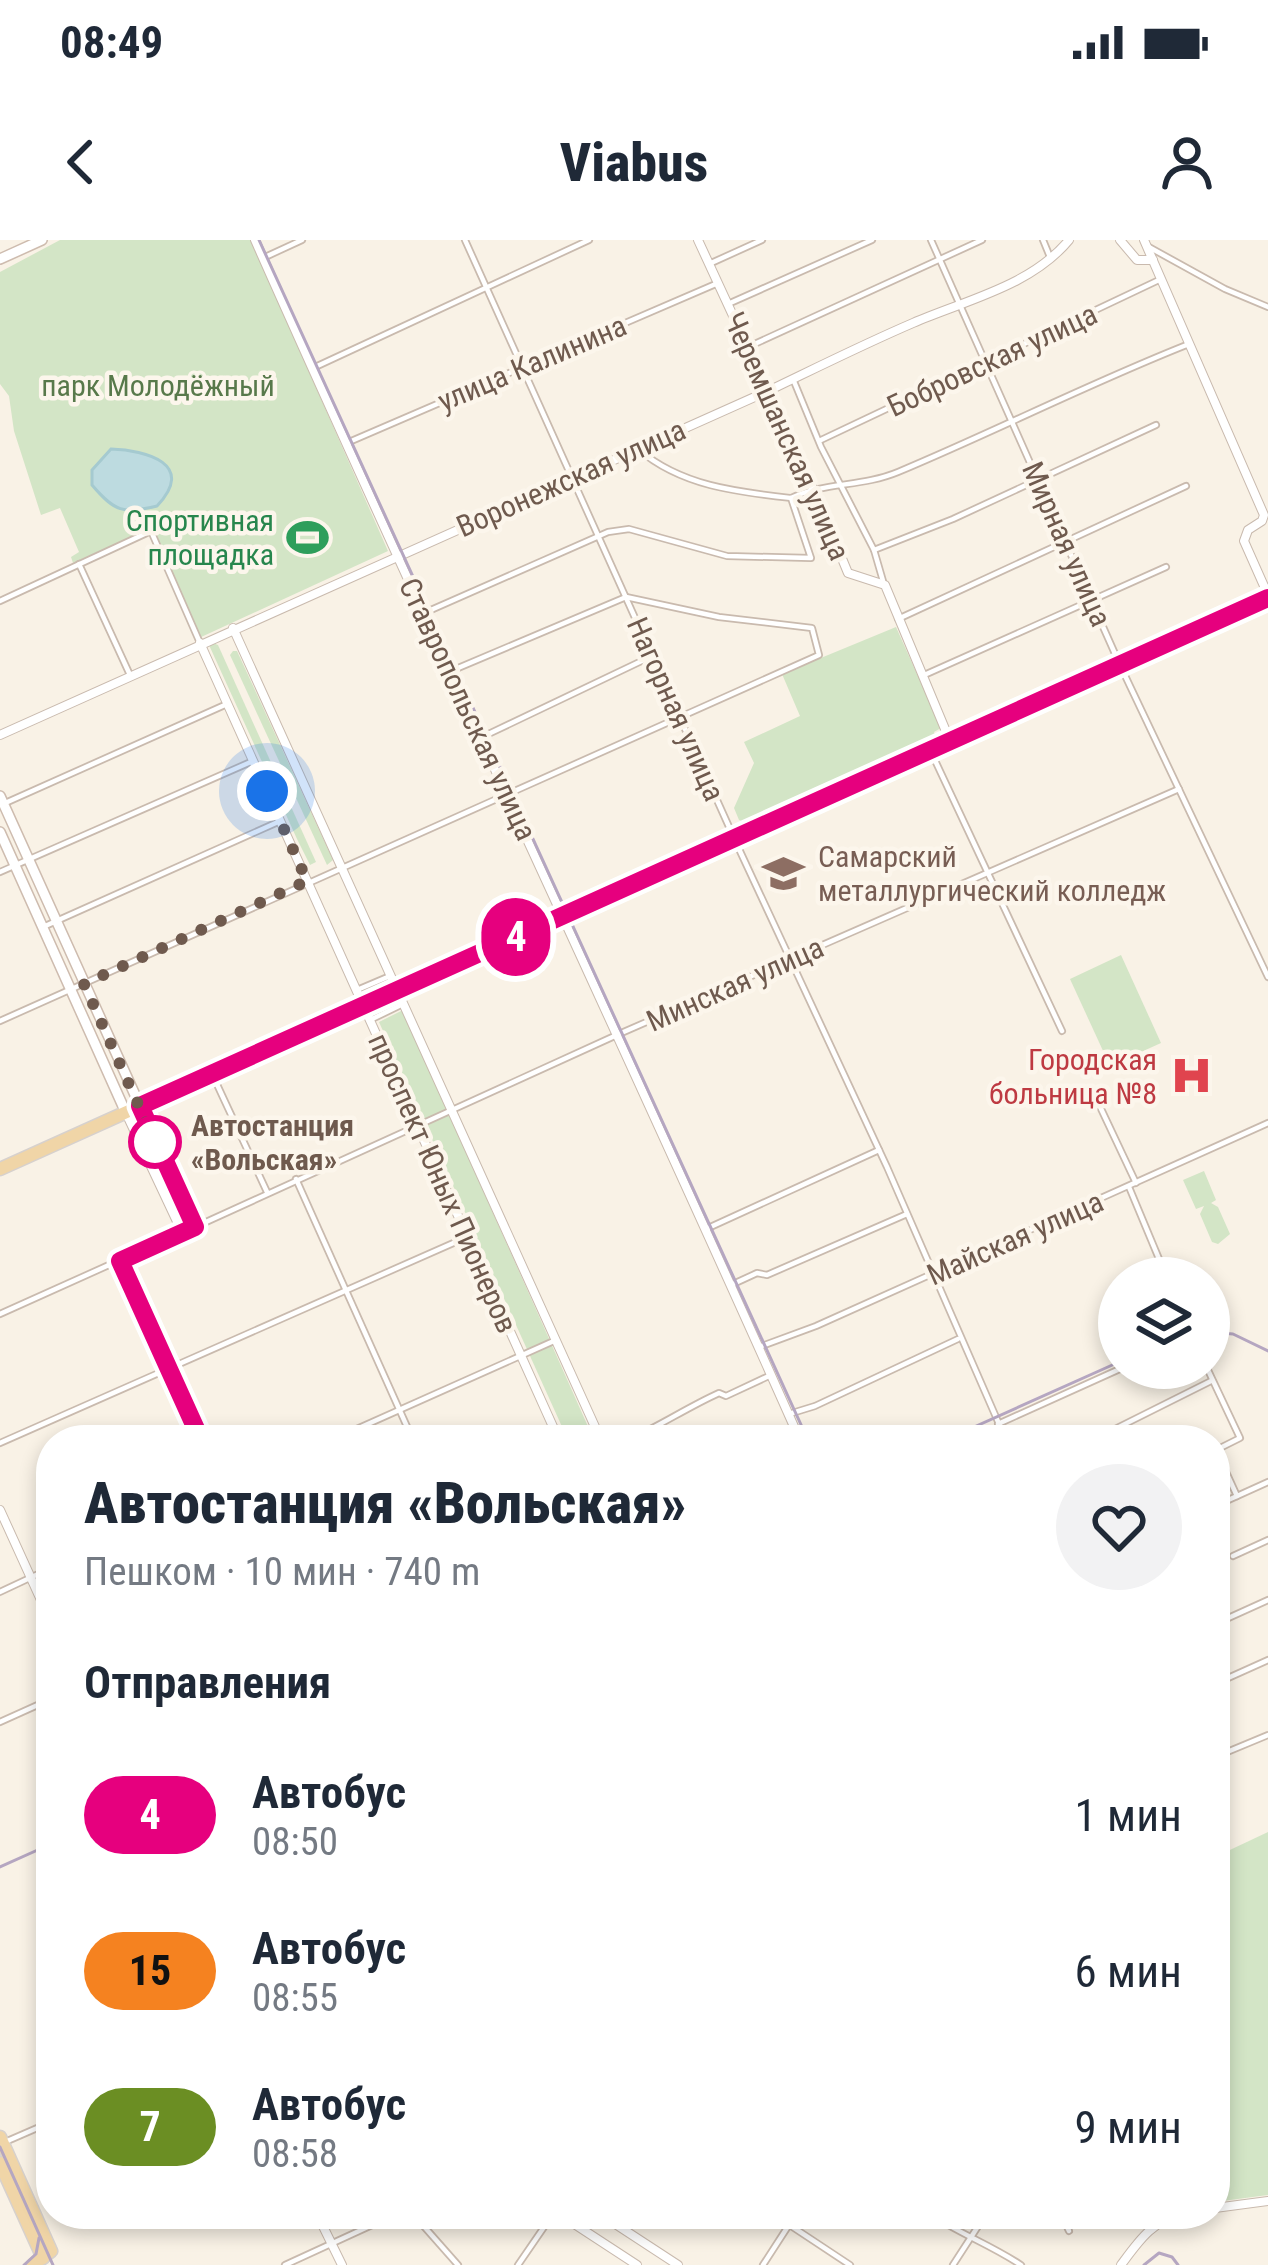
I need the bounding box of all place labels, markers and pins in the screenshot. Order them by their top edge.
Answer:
place label: Спортивная площадка [126,503,274,572]
sports icon: Спортивная площадка [285,514,331,560]
place label: Самарский металлургический колледж [818,839,1166,908]
school or university icon: Самарский металлургический колледж [761,850,807,896]
place label: Городская больница №8 [989,1042,1157,1111]
hospital icon: Городская больница №8 [1168,1053,1214,1099]
place label: Автостанция «Вольская» [191,1108,354,1177]
marker: Автостанция «Вольская» [130,1117,180,1167]

